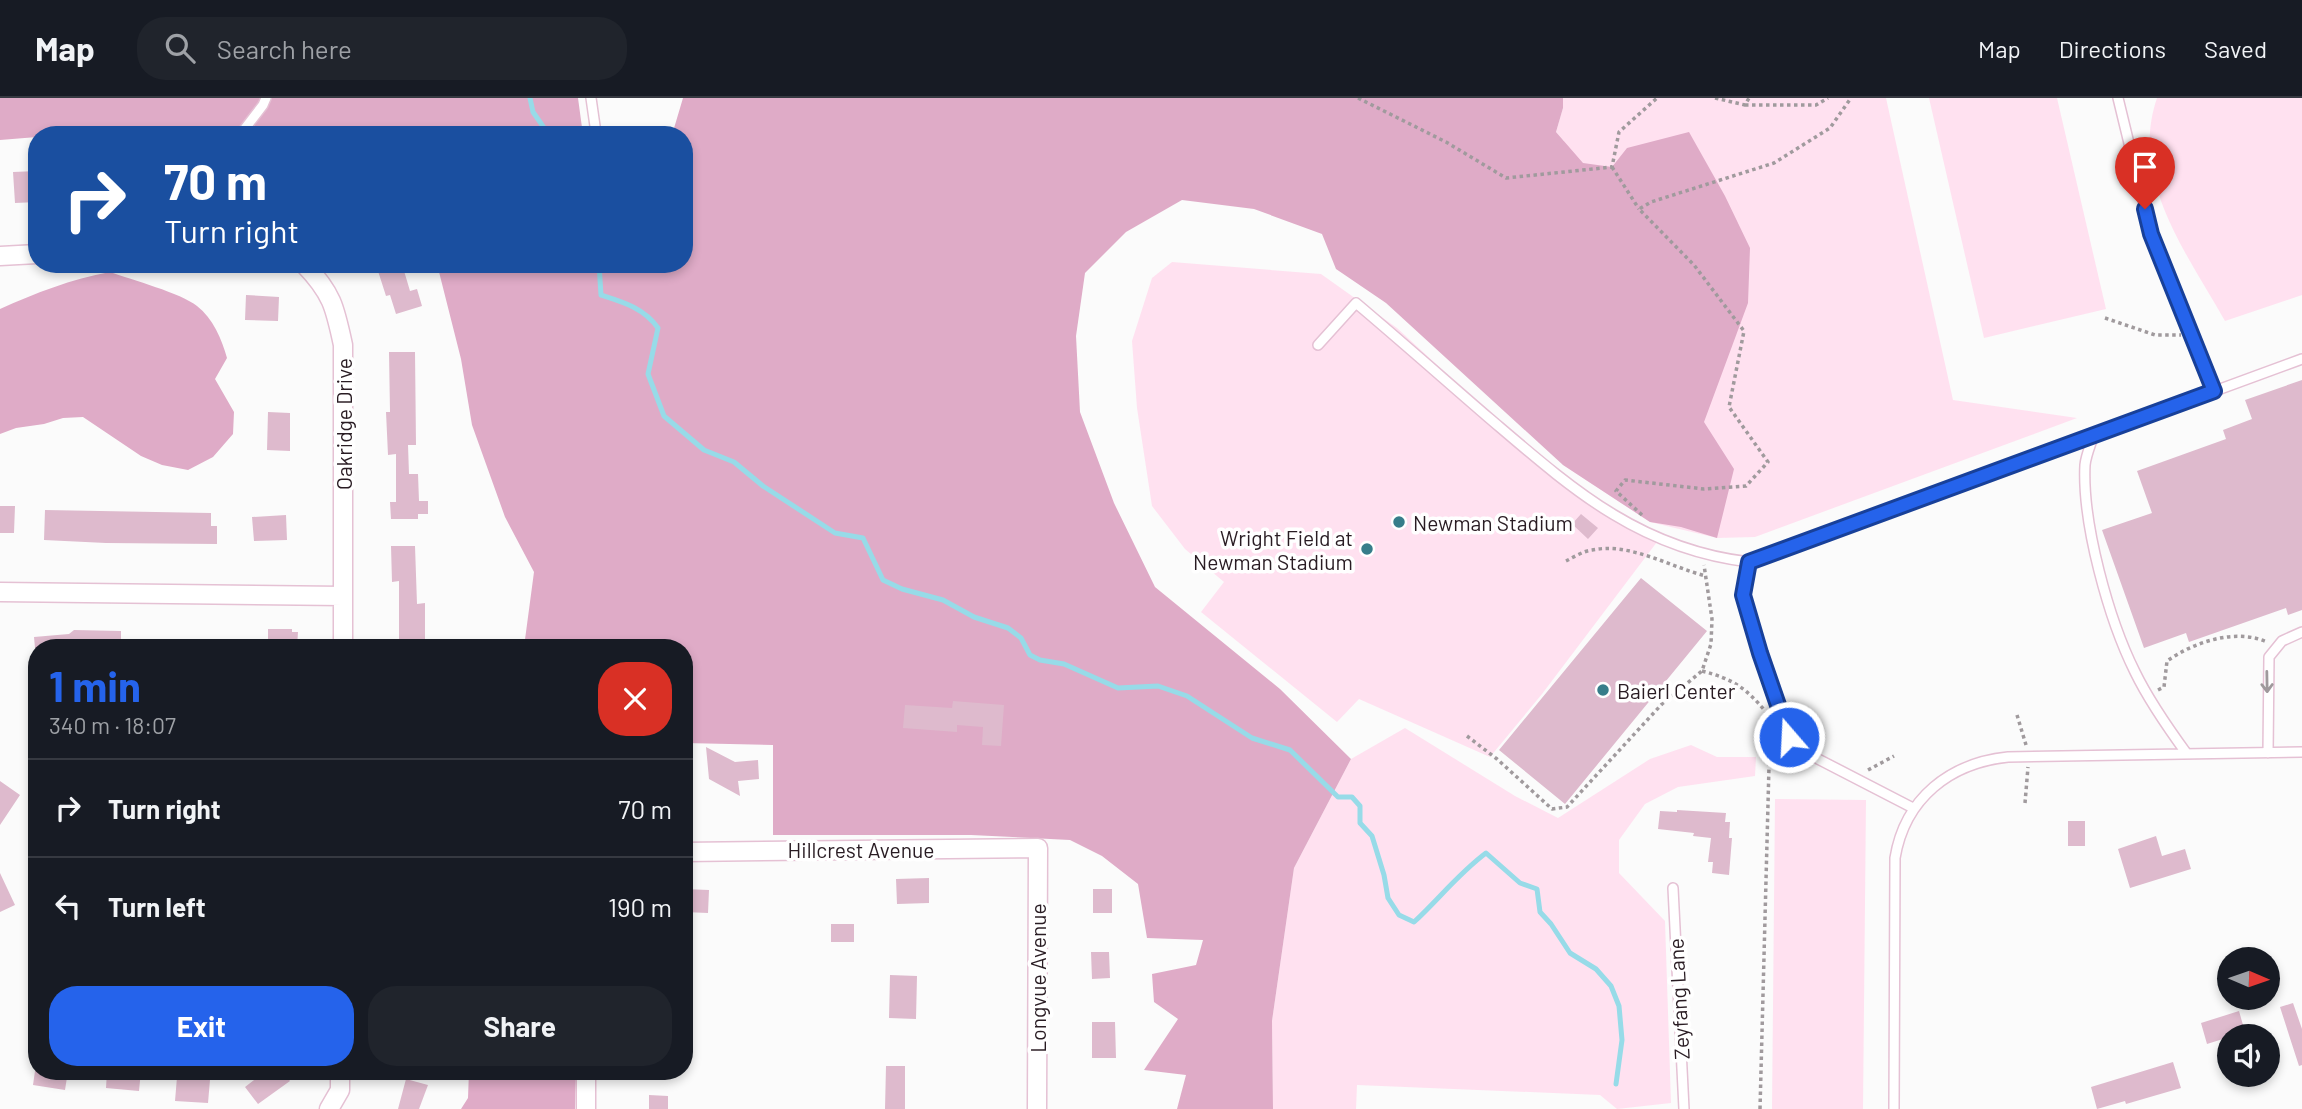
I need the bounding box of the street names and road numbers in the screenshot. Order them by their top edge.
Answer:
street label: Oakridge Drive [331,358,356,490]
street label: Hillcrest Avenue [788,837,934,862]
street label: Longvue Avenue [1025,903,1050,1053]
street label: Zeyfang Lane [1662,938,1694,1060]

